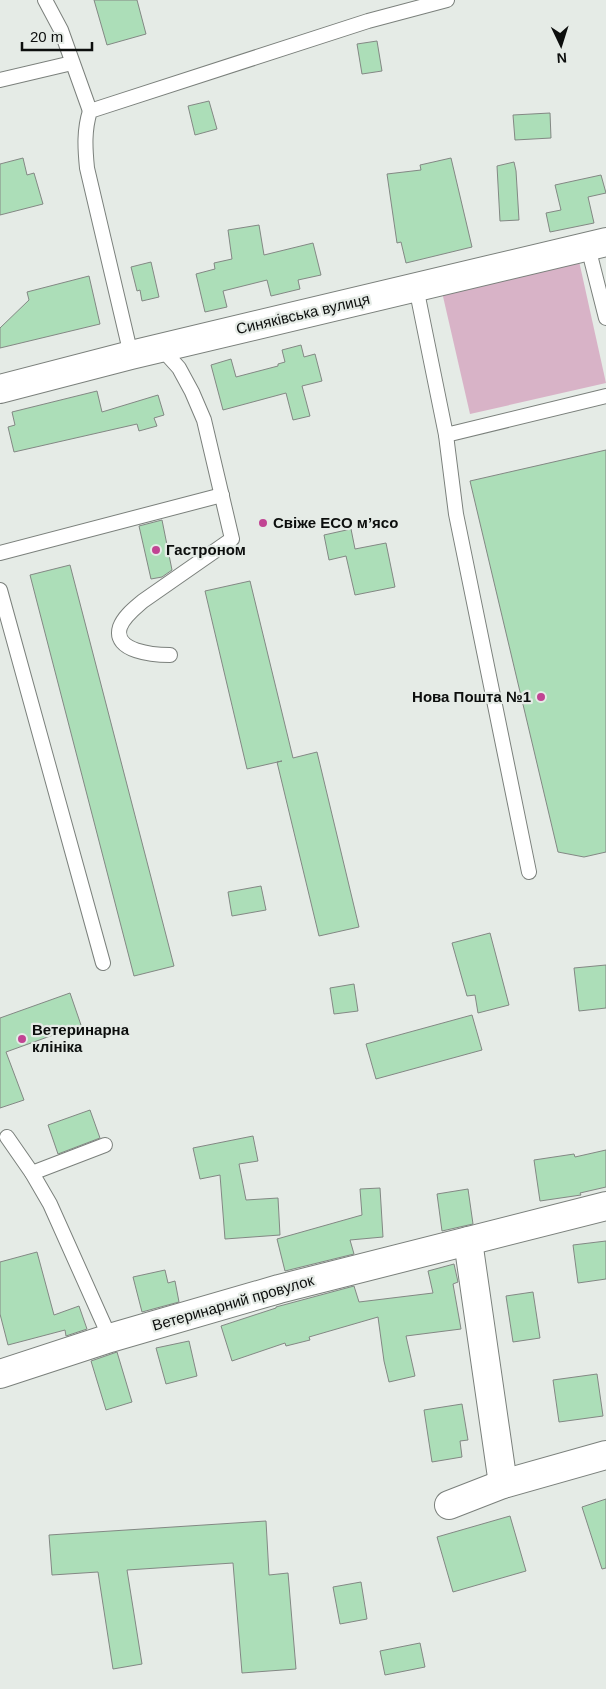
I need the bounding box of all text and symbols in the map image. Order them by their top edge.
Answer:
scale bar [22,20,92,52]
north arrow [536,20,586,70]
text: 20 m [30,28,63,45]
text: N [556,50,568,66]
street label: Синяківська вулиця [234,290,371,337]
place label: Свіже ECO м’ясо [273,514,398,531]
marker: Свіже ECO м’ясо [257,517,269,529]
place label: Гастроном [166,541,246,558]
marker: Гастроном [150,544,162,556]
place label: Нова Пошта №1 [412,688,531,705]
marker: Нова Пошта №1 [535,691,547,703]
place label: Ветеринарна клініка [32,1021,130,1055]
marker: Ветеринарна клініка [16,1033,28,1045]
street label: Ветеринарний провулок [150,1271,316,1334]

